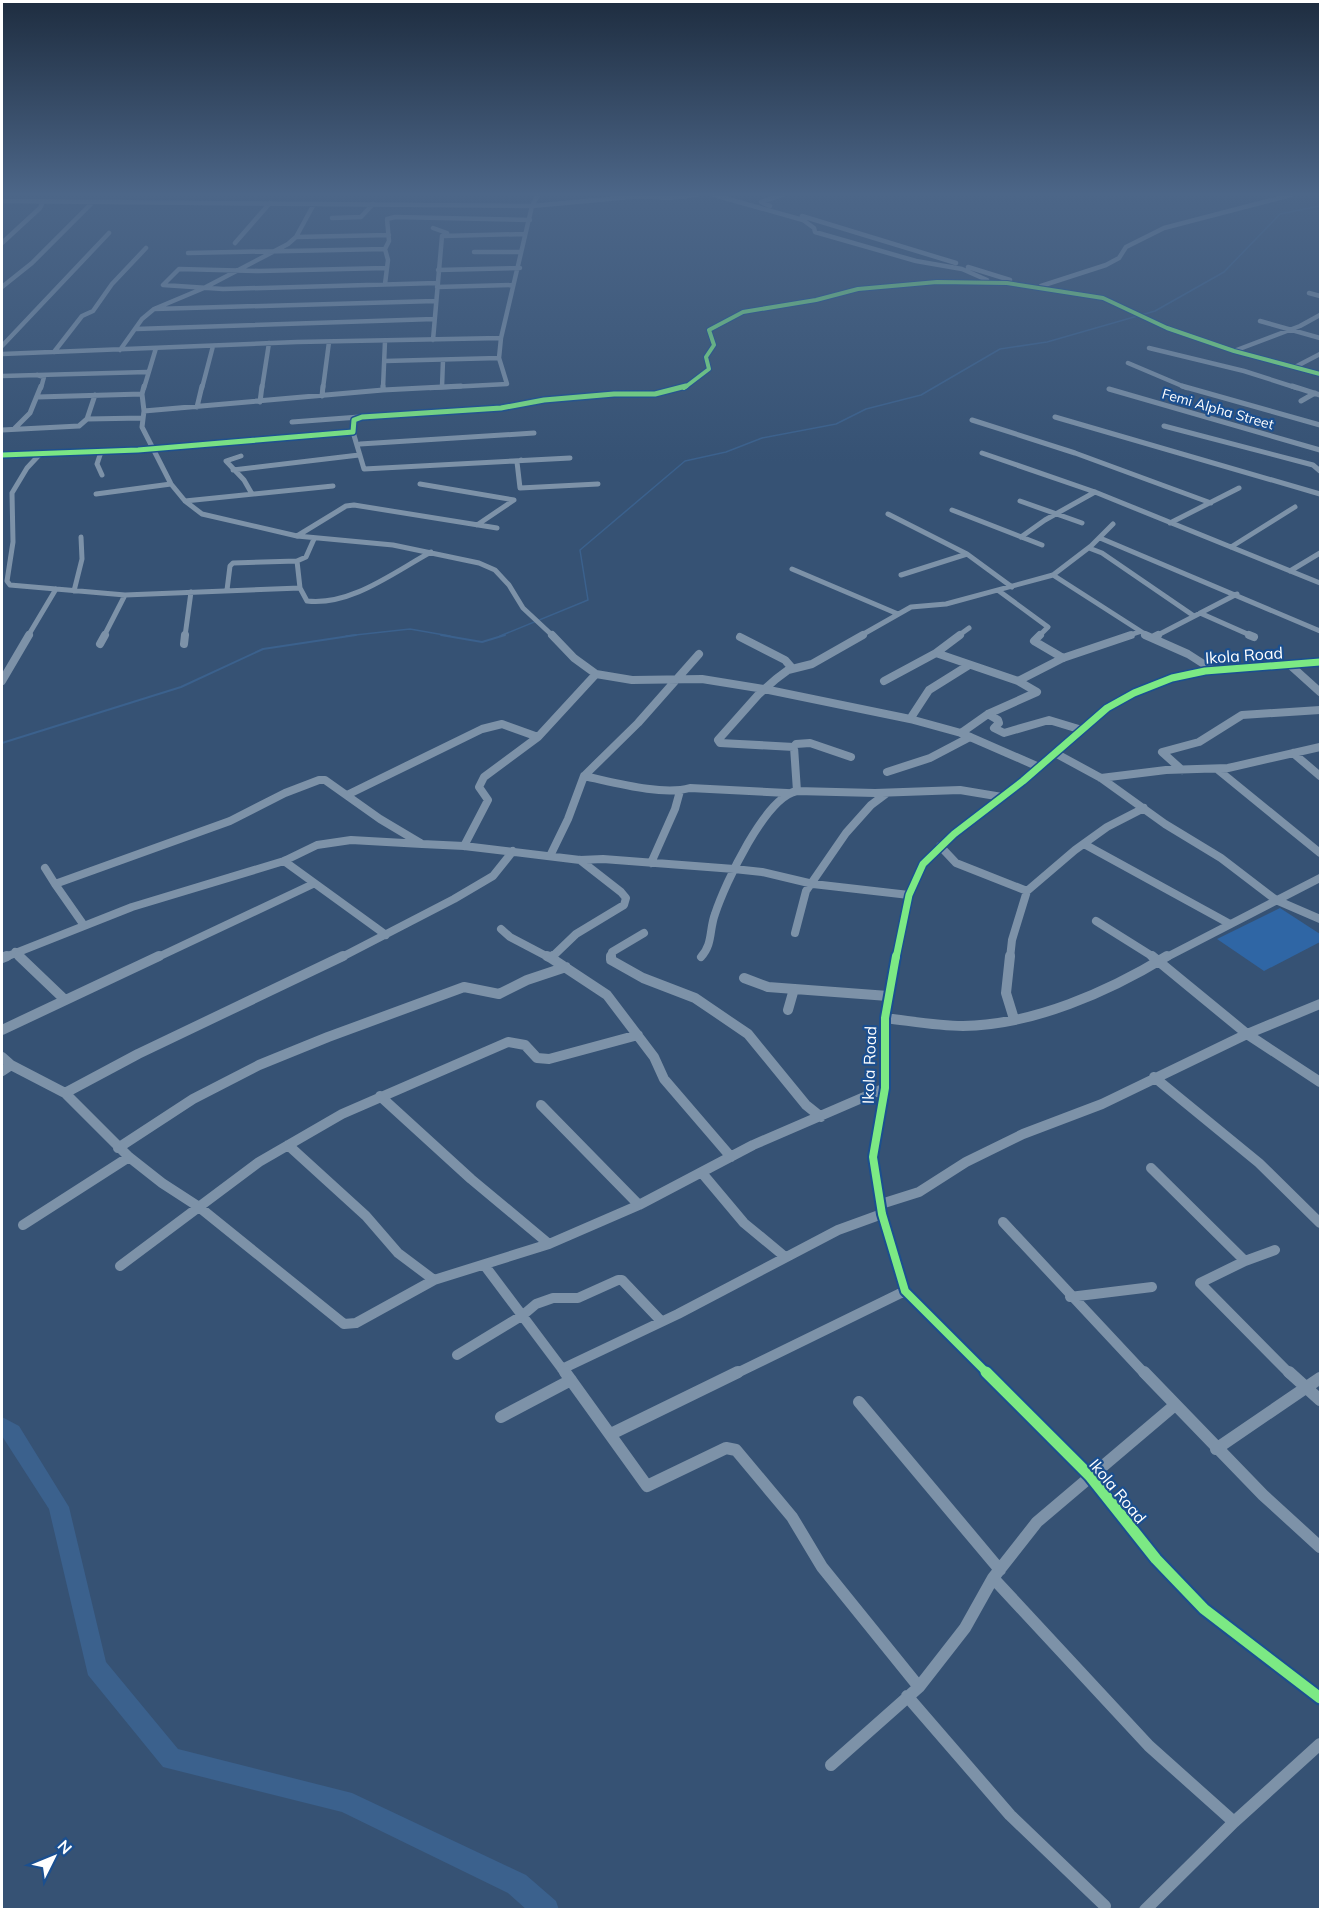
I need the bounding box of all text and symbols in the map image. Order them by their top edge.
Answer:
street label: Femi Alpha Street [1160,384,1276,434]
street label: Ikola Road [1204,642,1284,668]
street label: Ikola Road [858,1026,880,1104]
street label: Ikola Road [1085,1455,1151,1527]
north arrow [24,1827,84,1887]
text: N [54,1836,76,1858]

